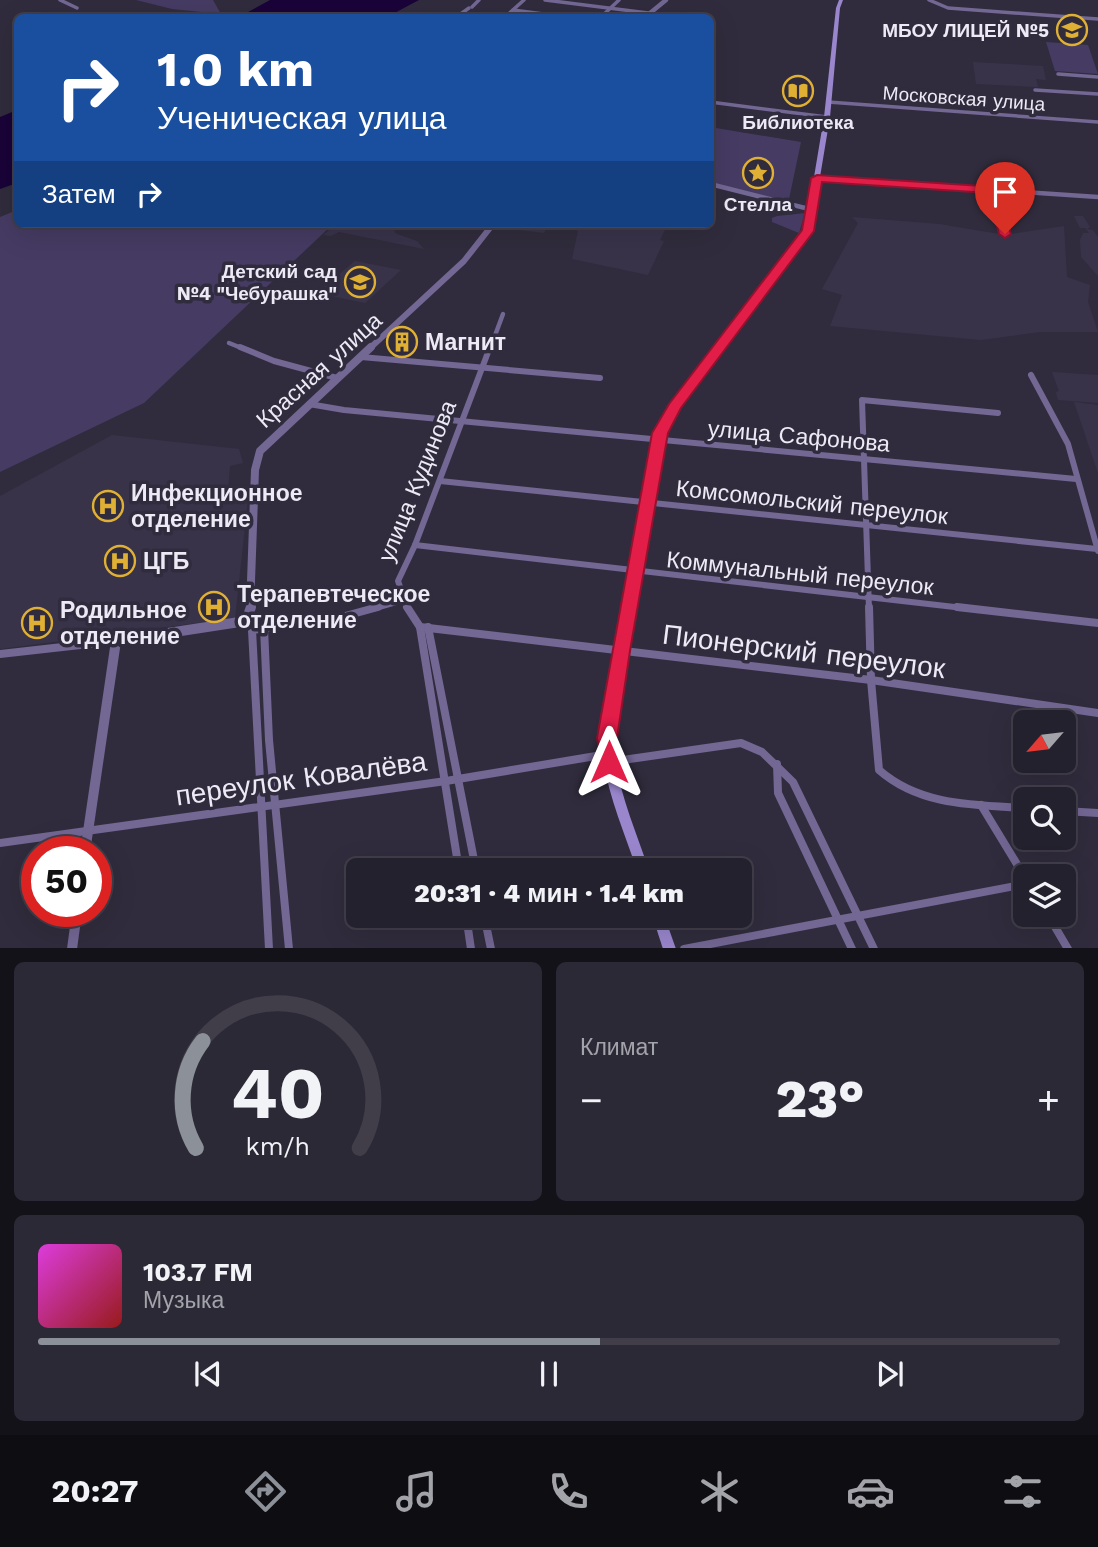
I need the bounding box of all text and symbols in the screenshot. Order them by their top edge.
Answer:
school or university icon: МБОУ ЛИЦЕЙ №5 [1055,13,1089,47]
place label: МБОУ ЛИЦЕЙ №5 [882,19,1049,42]
text: 1.0 km [157,40,314,98]
icon: right [42,42,133,133]
library icon: Библиотека [781,74,815,108]
street label: Московская улица [882,81,1046,116]
text: Ученическая улица [157,99,447,137]
place label: Библиотека [742,111,854,134]
place icon: Стелла [741,156,775,190]
pin [975,162,1035,234]
icon: arrive [986,173,1024,211]
icon: right [130,175,168,213]
text: Затем [42,179,116,209]
place label: Стелла [724,193,793,216]
place label: Детский сад №4 "Чебурашка" [177,260,337,305]
school or university icon: Детский сад №4 "Чебурашка" [343,265,377,299]
street label: Красная улица [251,307,388,434]
building icon: Магнит [385,325,419,359]
place label: Магнит [425,329,506,356]
street label: улица Кудинова [373,396,462,566]
street label: улица Сафонова [707,415,891,458]
street label: Комсомольский переулок [675,475,950,530]
place label: Инфекционное отделение [131,480,303,533]
hospital icon: Инфекционное отделение [91,489,125,523]
hospital icon: ЦГБ [103,544,137,578]
street label: Коммунальный переулок [665,546,936,601]
place label: ЦГБ [143,548,189,575]
place label: Терапевтеческое отделение [237,581,430,634]
hospital icon: Терапевтеческое отделение [197,590,231,624]
place label: Родильное отделение [60,597,187,650]
hospital icon: Родильное отделение [20,606,54,640]
street label: Пионерский переулок [661,618,948,685]
north arrow [1013,710,1076,774]
map controls [1013,710,1076,927]
position arrow [572,725,646,799]
street label: переулок Ковалёва [173,744,429,812]
button: search [1013,787,1076,850]
speed limit sign: 50 [21,836,112,927]
button: layers [1013,864,1076,927]
text: 20:31 · 4 мин · 1.4 km [414,878,684,908]
text: Климат [580,1034,658,1061]
text: 40 [231,1050,325,1136]
text: 23° [776,1069,864,1130]
text: − [580,1078,603,1122]
text: + [1037,1078,1060,1122]
text: km/h [246,1131,310,1160]
text: 103.7 FM [143,1257,253,1287]
text: Музыка [143,1287,224,1314]
icon: previous [189,1355,227,1393]
icon: pause [530,1355,568,1393]
icon: next [871,1355,909,1393]
icon: directions [241,1467,290,1516]
icon: music [392,1467,441,1516]
icon: phone [544,1467,593,1516]
icon: climate [695,1467,744,1516]
icon: car [846,1467,895,1516]
icon: filters [998,1467,1047,1516]
text: 20:27 [51,1472,138,1510]

